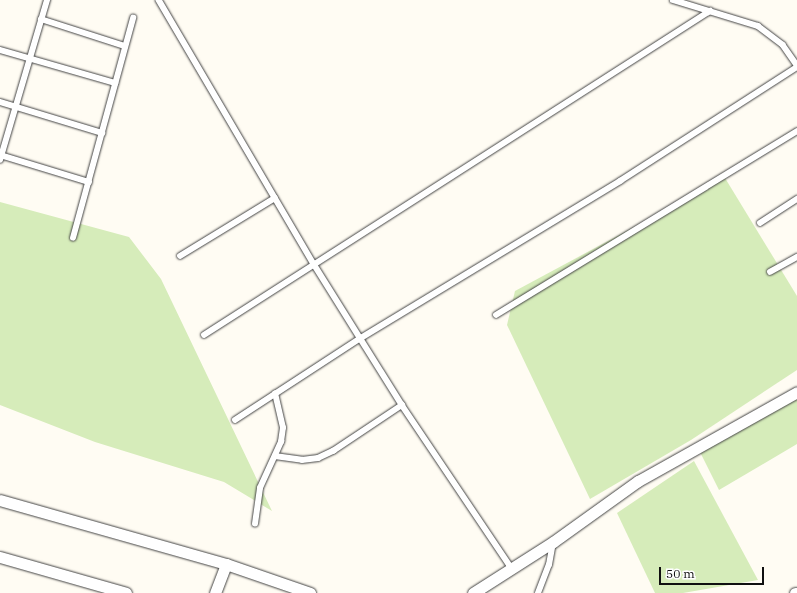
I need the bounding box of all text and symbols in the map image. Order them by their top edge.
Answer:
scale bar [661,559,766,585]
text: 50 m [666,566,695,581]

